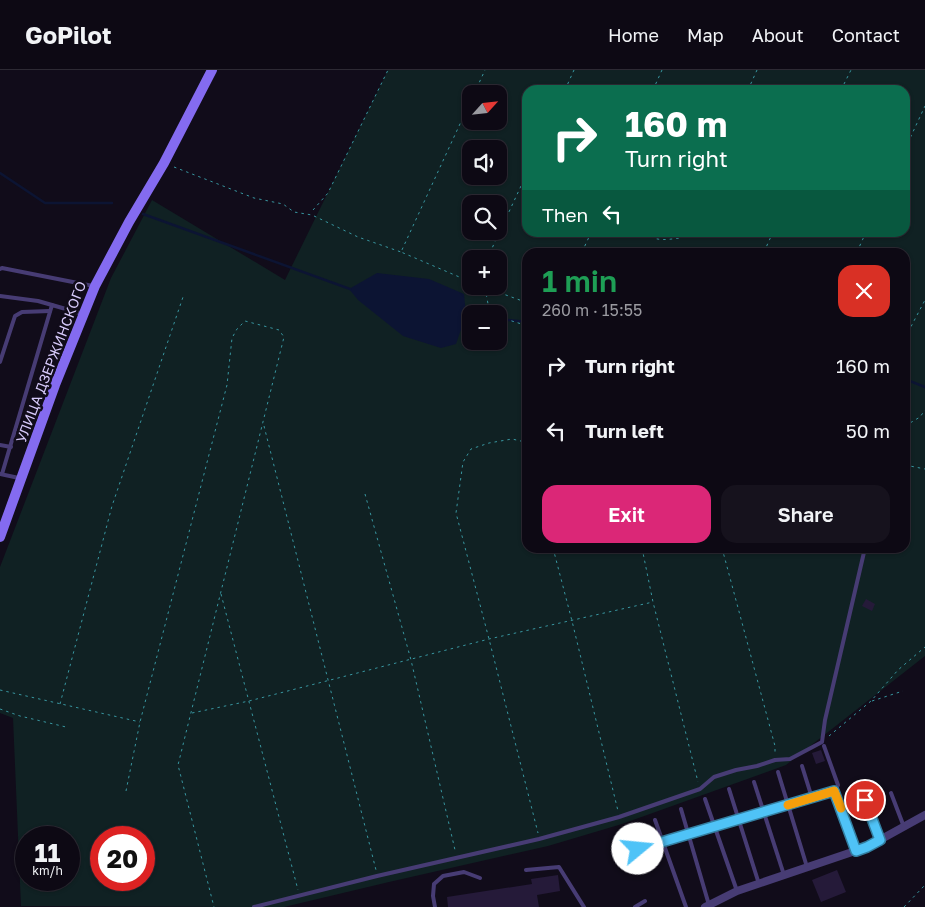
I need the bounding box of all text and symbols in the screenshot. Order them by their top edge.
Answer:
text: GoPilot [25,20,112,49]
text: Home [608,24,659,46]
text: Map [687,24,724,46]
text: About [752,24,804,46]
text: Contact [832,24,900,46]
north arrow [462,85,508,130]
map controls [462,85,507,350]
text: 160 m [625,103,727,145]
icon: right [542,105,607,170]
button: sound [462,140,507,185]
text: Turn right [625,145,728,172]
button: search [462,195,507,240]
icon: left [598,200,626,228]
text: Then [542,203,588,226]
button: + [462,250,507,295]
text: 1 min [542,263,617,299]
button: close [838,265,890,317]
street label: УЛИЦА ДЗЕРЖИНСКОГО [12,279,89,445]
text: 260 m · 15:55 [542,300,642,320]
button: − [462,305,507,350]
icon: right [542,352,570,380]
text: Turn right [585,354,675,377]
text: 160 m [836,354,890,377]
icon: left [542,417,570,445]
text: Turn left [585,419,664,442]
text: 50 m [846,419,890,442]
button: Exit [542,485,711,543]
button: Share [721,485,890,543]
pin [844,779,886,821]
icon: arrive [851,786,879,814]
position arrow [611,822,663,874]
speed limit sign: 20 [90,826,155,891]
text: 11 [35,837,60,868]
text: km/h [32,863,63,878]

